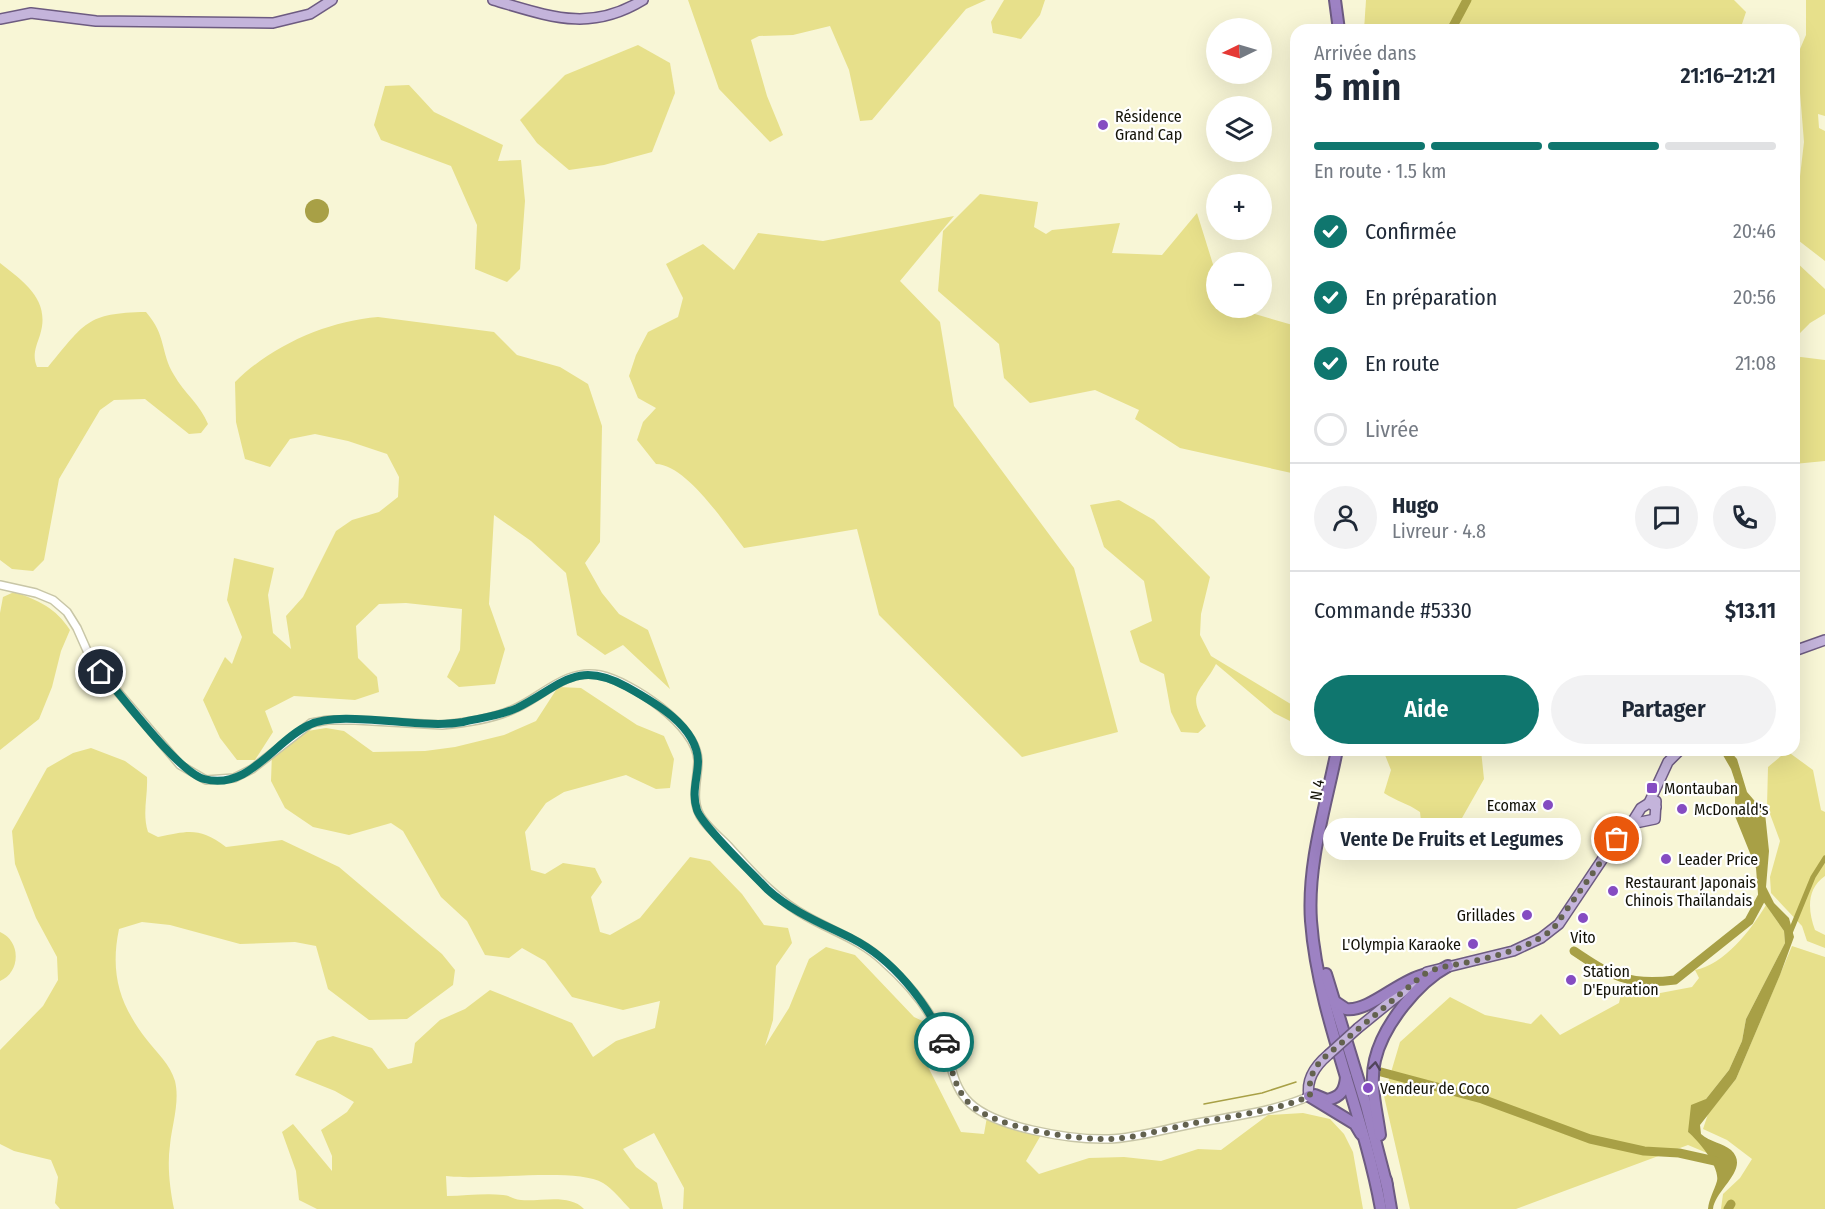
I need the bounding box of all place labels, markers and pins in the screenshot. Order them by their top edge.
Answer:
place label: Résidence Grand Cap [1115,107,1182,144]
marker: Résidence Grand Cap [1096,118,1110,132]
pin [75,646,126,697]
place label: Montauban [1664,779,1738,798]
marker: Montauban [1645,781,1659,795]
place label: Ecomax [1487,796,1536,815]
marker: Ecomax [1541,798,1555,812]
place label: McDonald's [1694,800,1769,819]
marker: McDonald's [1675,802,1689,816]
pin [1591,813,1642,864]
callout: Vente De Fruits et Legumes [1323,818,1581,860]
place label: Leader Price [1678,850,1758,869]
marker: Leader Price [1659,852,1673,866]
place label: Restaurant Japonais Chinois Thaïlandais [1625,873,1756,910]
marker: Restaurant Japonais Chinois Thaïlandais [1606,884,1620,898]
place label: Grillades [1457,906,1515,925]
marker: Grillades [1520,908,1534,922]
marker: Vito [1576,911,1590,925]
place label: Vito [1570,928,1596,947]
place label: L'Olympia Karaoke [1342,935,1461,954]
marker: L'Olympia Karaoke [1466,937,1480,951]
place label: Station D'Epuration [1583,962,1659,999]
marker: Station D'Epuration [1564,973,1578,987]
place label: Vendeur de Coco [1380,1079,1490,1098]
marker: Vendeur de Coco [1361,1081,1375,1095]

